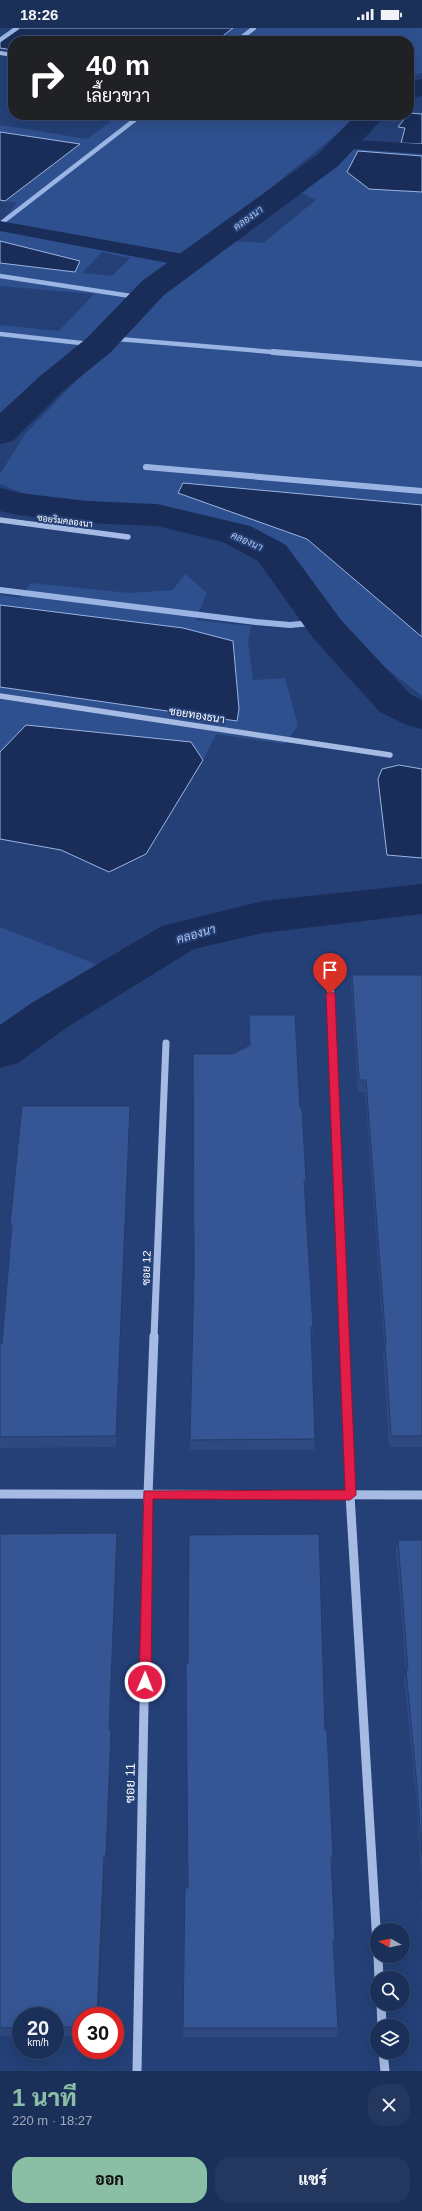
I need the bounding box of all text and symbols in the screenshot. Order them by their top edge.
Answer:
text: 18:26 [20,6,58,23]
text: 40 m [86,50,150,81]
icon: right [20,52,72,104]
text: เลี้ยวขวา [86,86,150,106]
water label: คลองนา [231,204,265,232]
street label: ซอยริมคลองนา [37,513,93,529]
water label: คลองนา [229,529,265,553]
street label: ซอยทองธนา [168,705,226,725]
water label: คลองนา [175,922,217,946]
pin [313,953,347,994]
icon: arrive [319,959,341,981]
street label: ซอย 12 [139,1250,153,1286]
position arrow [124,1661,166,1703]
street label: ซอย 11 [122,1763,138,1803]
north arrow [370,1923,410,1963]
map controls [370,1923,410,2059]
button: search [370,1971,410,2011]
speed limit sign: 30 [72,2007,124,2059]
text: 20 [27,2017,49,2039]
button: layers [370,2019,410,2059]
text: km/h [27,2037,49,2048]
text: 1 นาที [12,2084,77,2111]
button: close [368,2084,410,2126]
text: 220 m · 18:27 [12,2113,92,2128]
button: ออก [12,2157,207,2203]
button: แชร์ [215,2157,410,2203]

